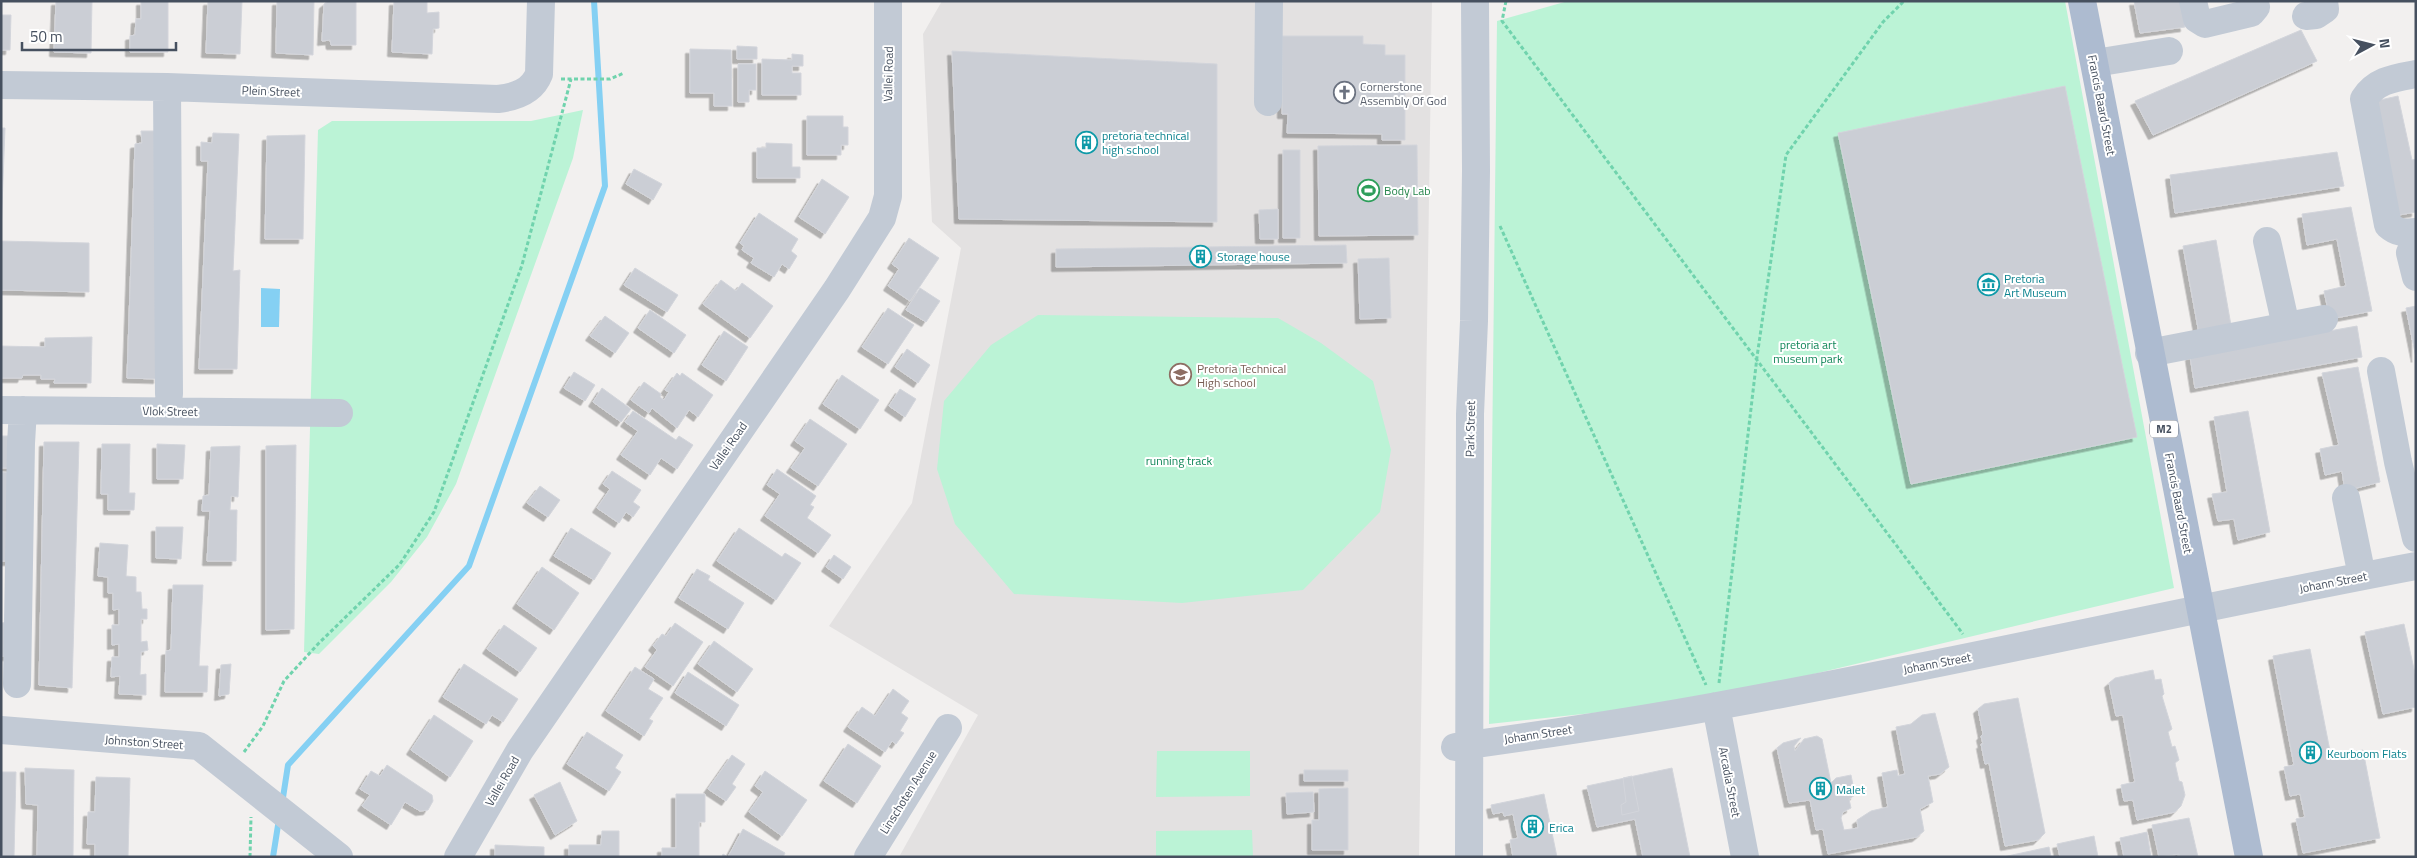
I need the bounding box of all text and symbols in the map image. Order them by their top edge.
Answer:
scale bar [22,20,176,52]
north arrow [2347,20,2397,70]
text: 50 m [30,25,63,48]
text: N [2374,37,2396,49]
street label: Vallei Road [878,46,898,102]
street label: Francis Baard Street [2083,53,2121,158]
place label: Cornerstone Assembly Of God [1360,77,1447,110]
street label: Plein Street [241,80,301,102]
church icon: Cornerstone Assembly Of God [1332,81,1356,105]
place label: pretoria technical high school [1102,126,1189,159]
building icon: pretoria technical high school [1074,130,1098,154]
sports icon: Body Lab [1356,178,1380,202]
place label: Body Lab [1384,181,1431,200]
building icon: Storage house [1189,244,1213,268]
place label: Storage house [1217,247,1290,266]
place label: Pretoria Art Museum [2004,269,2067,302]
museum icon: Pretoria Art Museum [1976,273,2000,297]
park label: pretoria art museum park [1773,335,1843,368]
place label: Pretoria Technical High school [1197,359,1286,392]
school or university icon: Pretoria Technical High school [1169,363,1193,387]
street label: Park Street [1460,400,1480,457]
street label: Vlok Street [142,401,199,421]
street label: Vallei Road [704,418,752,474]
road number: M2 [2150,420,2178,438]
park label: running track [1146,451,1213,470]
street label: Francis Baard Street [2160,451,2198,556]
street label: Johann Street [2297,566,2369,598]
street label: Johann Street [1901,647,1973,679]
street label: Johann Street [1503,719,1574,749]
street label: Johnston Street [104,730,185,754]
building icon: Keurboom Flats [2299,741,2323,765]
place label: Keurboom Flats [2327,744,2407,763]
street label: Arcadia Street [1714,745,1746,819]
street label: Linschoten Avenue [875,747,941,837]
street label: Vallei Road [480,752,524,810]
building icon: Malet [1808,777,1832,801]
place label: Malet [1836,780,1866,799]
building icon: Erica [1521,815,1545,839]
place label: Erica [1549,818,1574,837]

